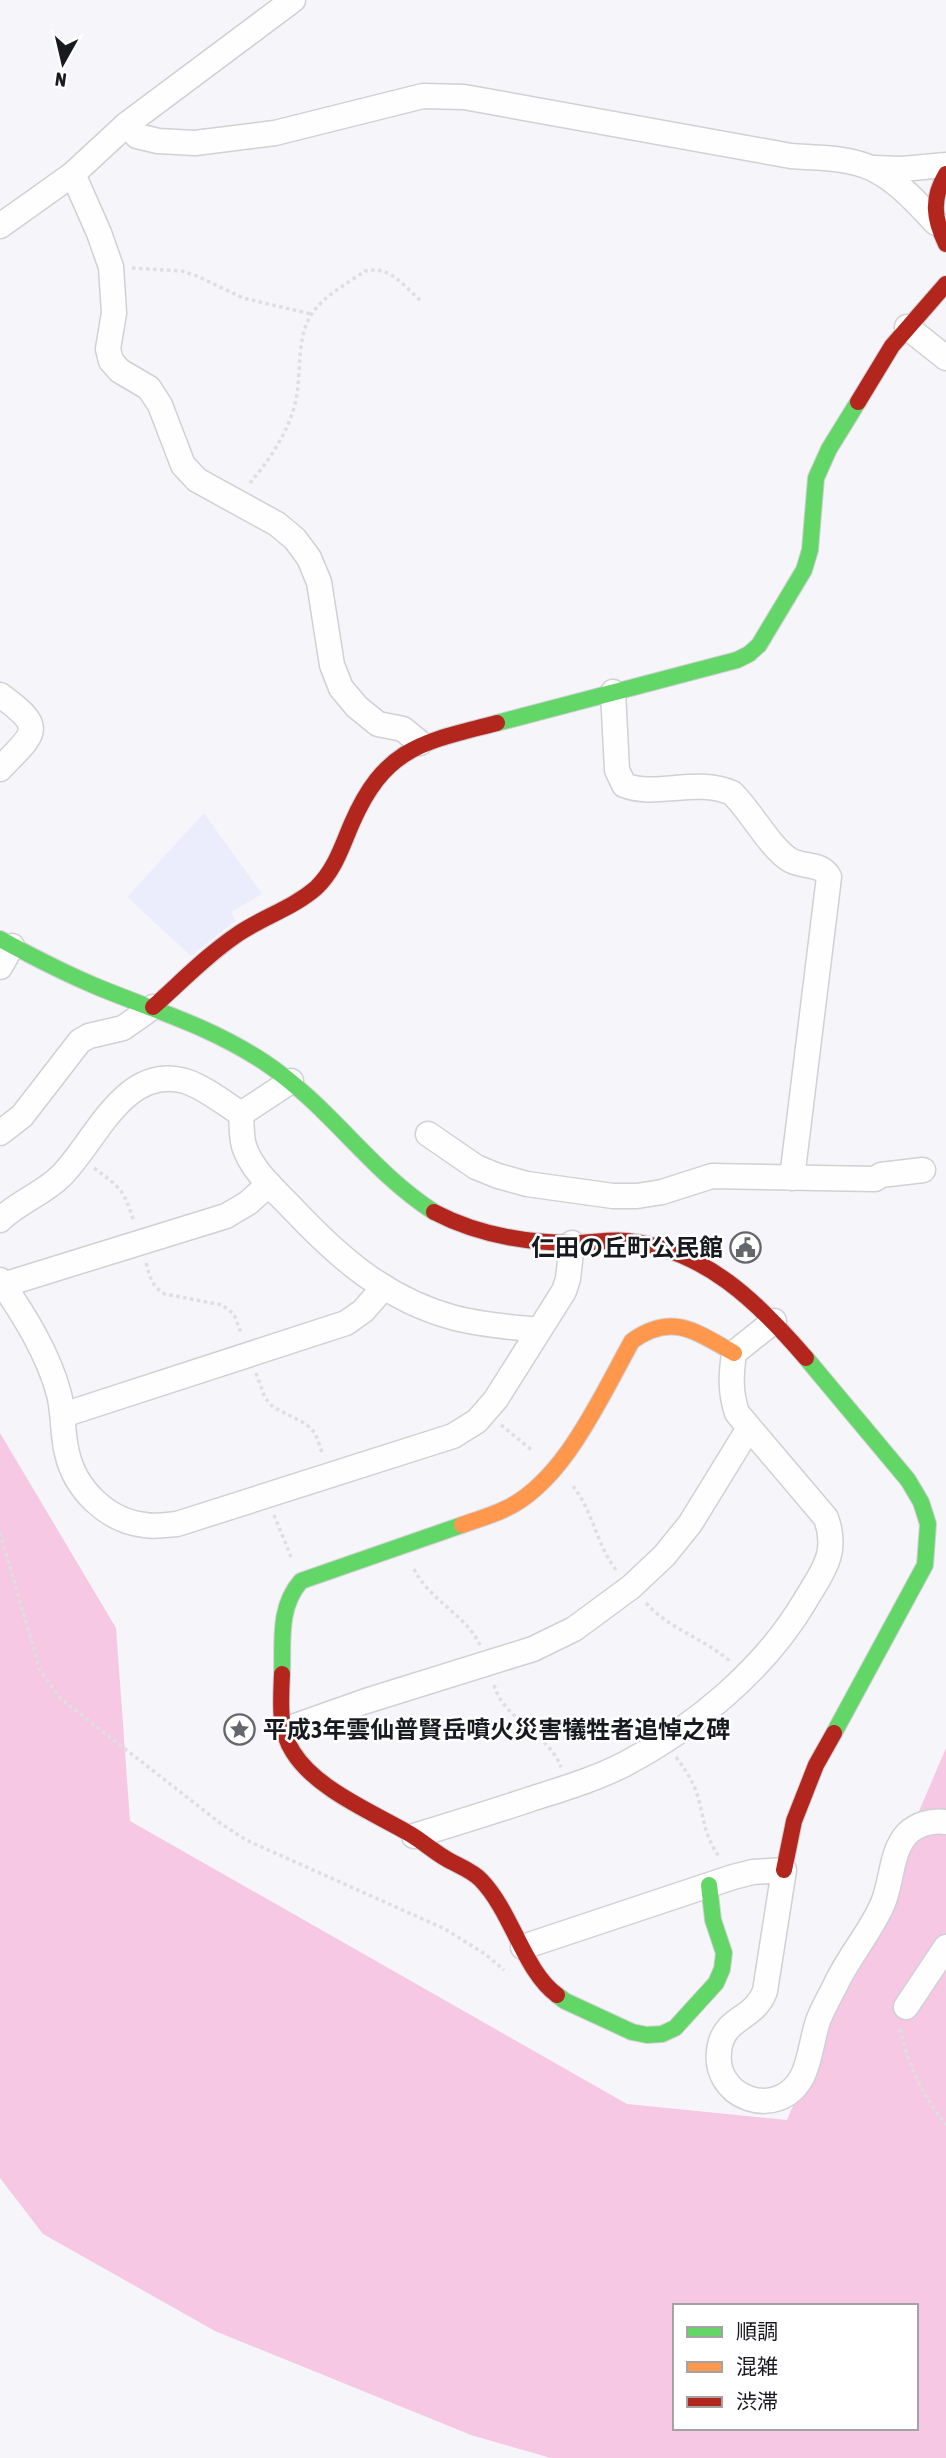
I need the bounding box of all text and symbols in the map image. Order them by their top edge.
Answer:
north arrow [28,28,98,98]
text: N [54,68,68,92]
public building icon: 仁田の丘町公民館 [729,1231,763,1265]
place label: 仁田の丘町公民館 [531,1234,723,1261]
place icon: 平成3年雲仙普賢岳噴火災害犠牲者追悼之碑 [223,1713,257,1747]
place label: 平成3年雲仙普賢岳噴火災害犠牲者追悼之碑 [263,1716,730,1743]
legend [673,2304,918,2430]
text: 順調 [736,2319,778,2343]
text: 混雑 [736,2354,778,2378]
text: 渋滞 [736,2389,778,2413]

